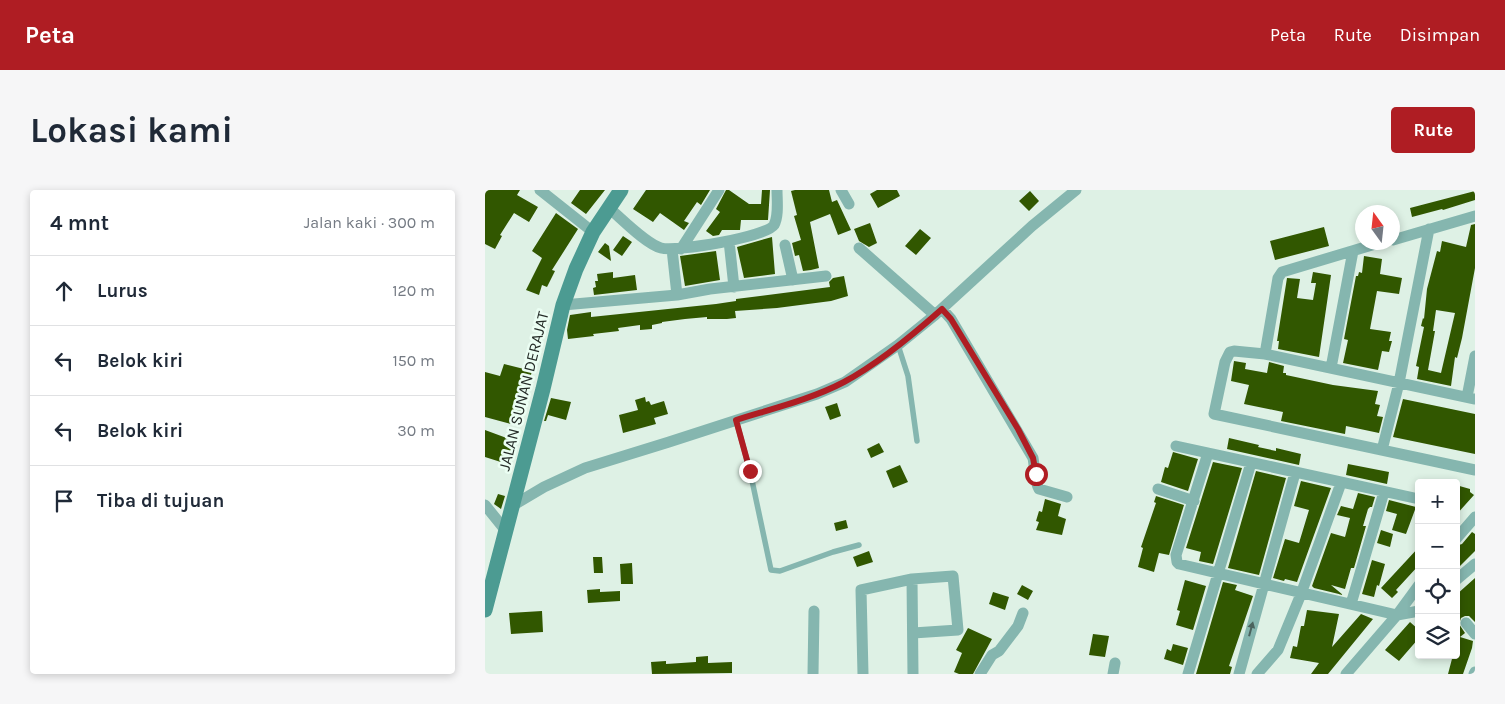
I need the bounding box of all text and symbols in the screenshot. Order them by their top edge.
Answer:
text: Peta [25,21,75,49]
text: Peta [1270,24,1306,46]
text: Rute [1334,24,1372,46]
text: Disimpan [1400,24,1480,46]
button: Rute [1391,107,1475,153]
text: Lokasi kami [30,110,233,151]
north arrow [1355,205,1400,250]
text: 4 mnt [50,211,109,235]
text: Jalan kaki · 300 m [304,213,435,232]
icon: ahead [50,277,78,305]
text: Lurus [97,280,148,302]
text: 120 m [392,281,435,300]
street label: JALAN SUNAN DERAJAT [494,309,552,473]
icon: left [50,347,78,375]
text: Belok kiri [97,350,183,372]
text: 150 m [392,351,435,370]
icon: left [50,417,78,445]
text: Belok kiri [97,420,183,442]
text: 30 m [397,421,435,440]
route end [739,460,762,483]
route start [1025,463,1048,486]
map controls [1415,479,1460,659]
button: + [1415,479,1460,524]
icon: arrive [50,487,78,515]
text: Tiba di tujuan [97,490,224,512]
button: − [1415,524,1460,569]
button: locate [1415,569,1460,614]
button: layers [1415,614,1460,659]
one-way arrow [1247,622,1255,637]

